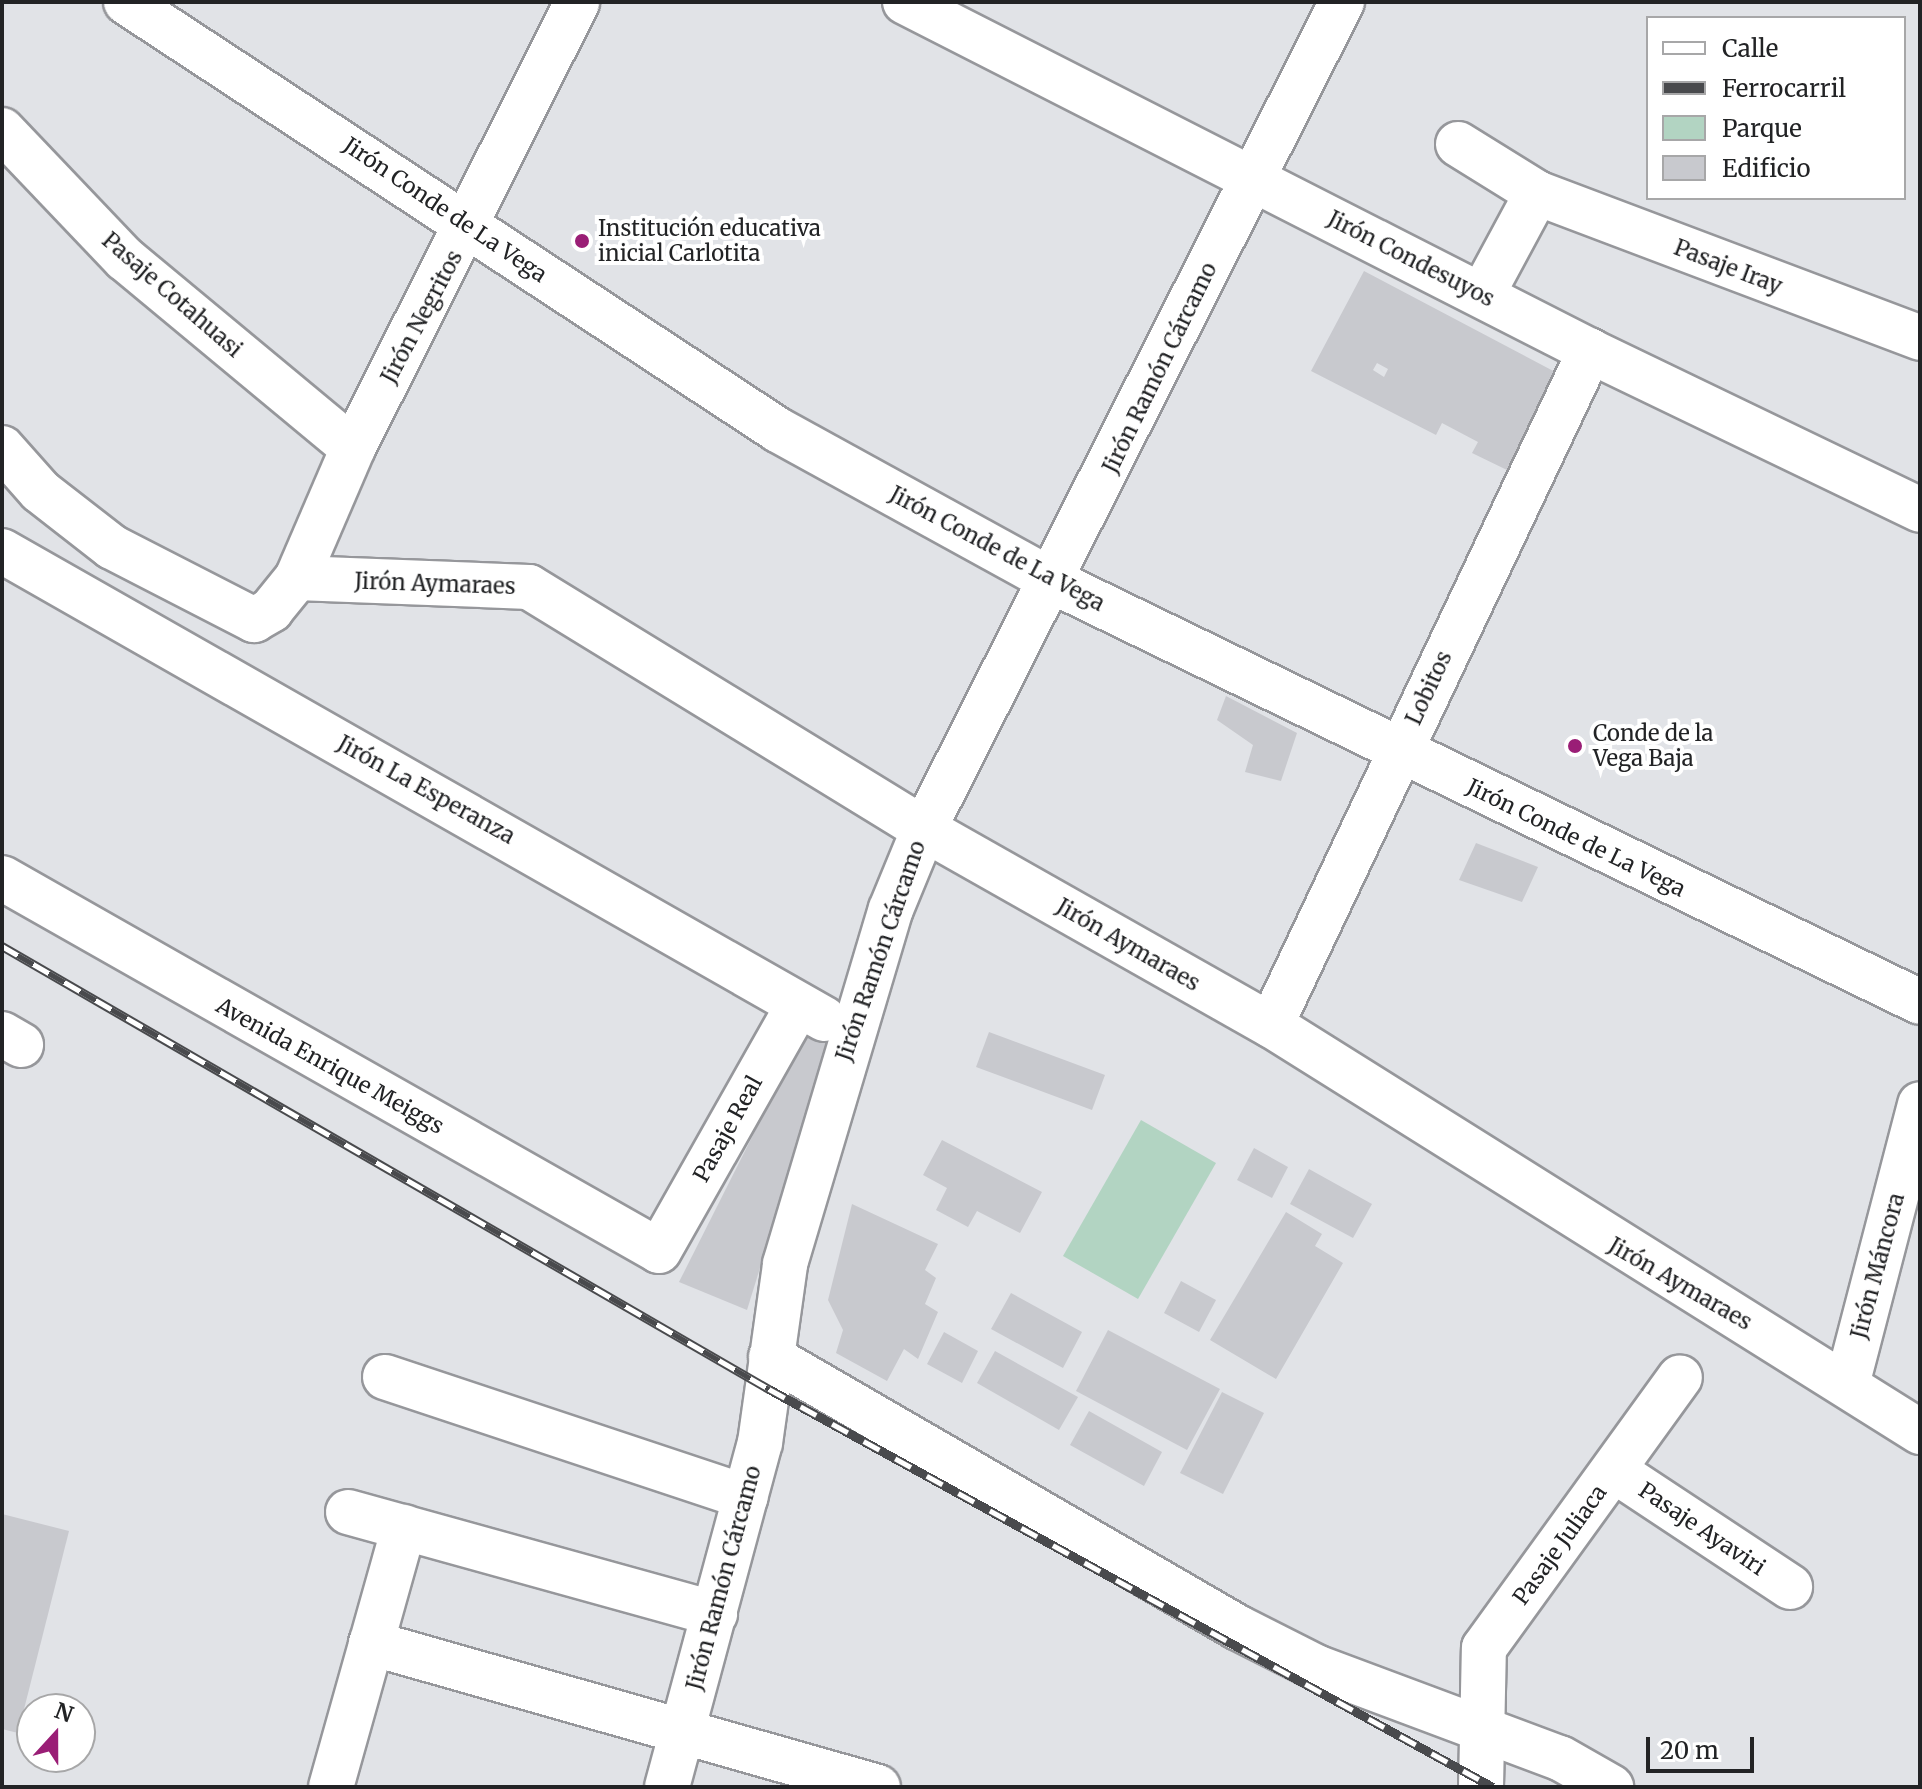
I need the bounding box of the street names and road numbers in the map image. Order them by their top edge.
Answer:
street label: Jirón Conde de La Vega [338,132,552,288]
street label: Jirón Condesuyos [1323,206,1499,312]
street label: Pasaje Cotahuasi [97,227,247,363]
street label: Pasaje Iray [1670,234,1786,300]
street label: Jirón Negritos [376,246,468,388]
street label: Jirón Ramón Cárcamo [1097,258,1223,478]
street label: Jirón Conde de La Vega [885,481,1109,617]
street label: Jirón Aymaraes [354,568,516,600]
street label: Lobitos [1400,647,1458,729]
street label: Jirón La Esperanza [333,730,519,850]
street label: Jirón Conde de La Vega [1462,774,1690,902]
street label: Jirón Ramón Cárcamo [831,837,931,1065]
street label: Jirón Aymaraes [1052,893,1204,997]
street label: Avenida Enrique Meiggs [212,992,448,1140]
street label: Pasaje Real [688,1071,768,1187]
street label: Jirón Máncora [1846,1190,1910,1342]
street label: Jirón Aymaraes [1604,1232,1756,1336]
street label: Jirón Ramón Cárcamo [681,1463,767,1693]
street label: Pasaje Ayaviri [1634,1477,1770,1581]
street label: Pasaje Juliaca [1508,1480,1612,1610]

